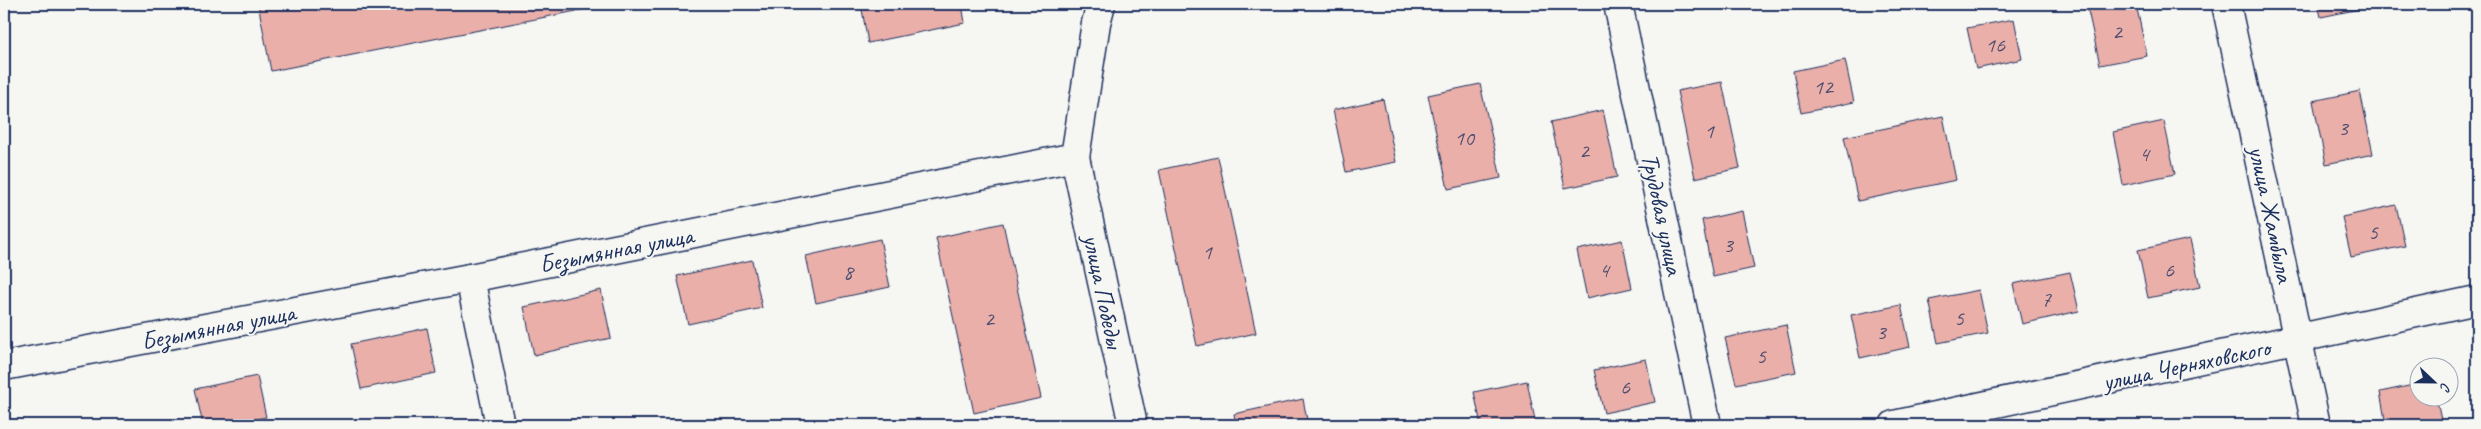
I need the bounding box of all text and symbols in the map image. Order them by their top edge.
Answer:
house number: 2 [2112,18,2124,46]
house number: 16 [1985,31,2006,59]
house number: 12 [1813,73,1835,101]
house number: 3 [2338,114,2350,142]
house number: 1 [1704,117,1715,145]
house number: 10 [1454,124,1476,152]
house number: 2 [1579,137,1591,165]
house number: 4 [2139,140,2151,168]
street label: улица Жамбыла [2241,141,2302,287]
street label: Трудовая улица [1634,151,1691,280]
house number: 5 [2368,218,2379,246]
street label: Безымянная улица [537,219,699,282]
street label: улица Победы [1075,229,1131,353]
house number: 3 [1723,231,1735,259]
house number: 1 [1202,238,1213,266]
house number: 4 [1599,256,1611,284]
house number: 6 [2164,256,2175,284]
house number: 8 [843,258,855,286]
house number: 7 [2041,285,2052,313]
street label: Безымянная улица [139,296,301,359]
house number: 5 [1954,304,1965,332]
house number: 2 [984,305,996,333]
house number: 3 [1876,318,1888,346]
street label: улица Черняховского [2098,331,2276,399]
house number: 5 [1756,342,1767,370]
north arrow [2408,356,2458,406]
house number: 6 [1620,373,1631,401]
text: С [2436,380,2455,395]

